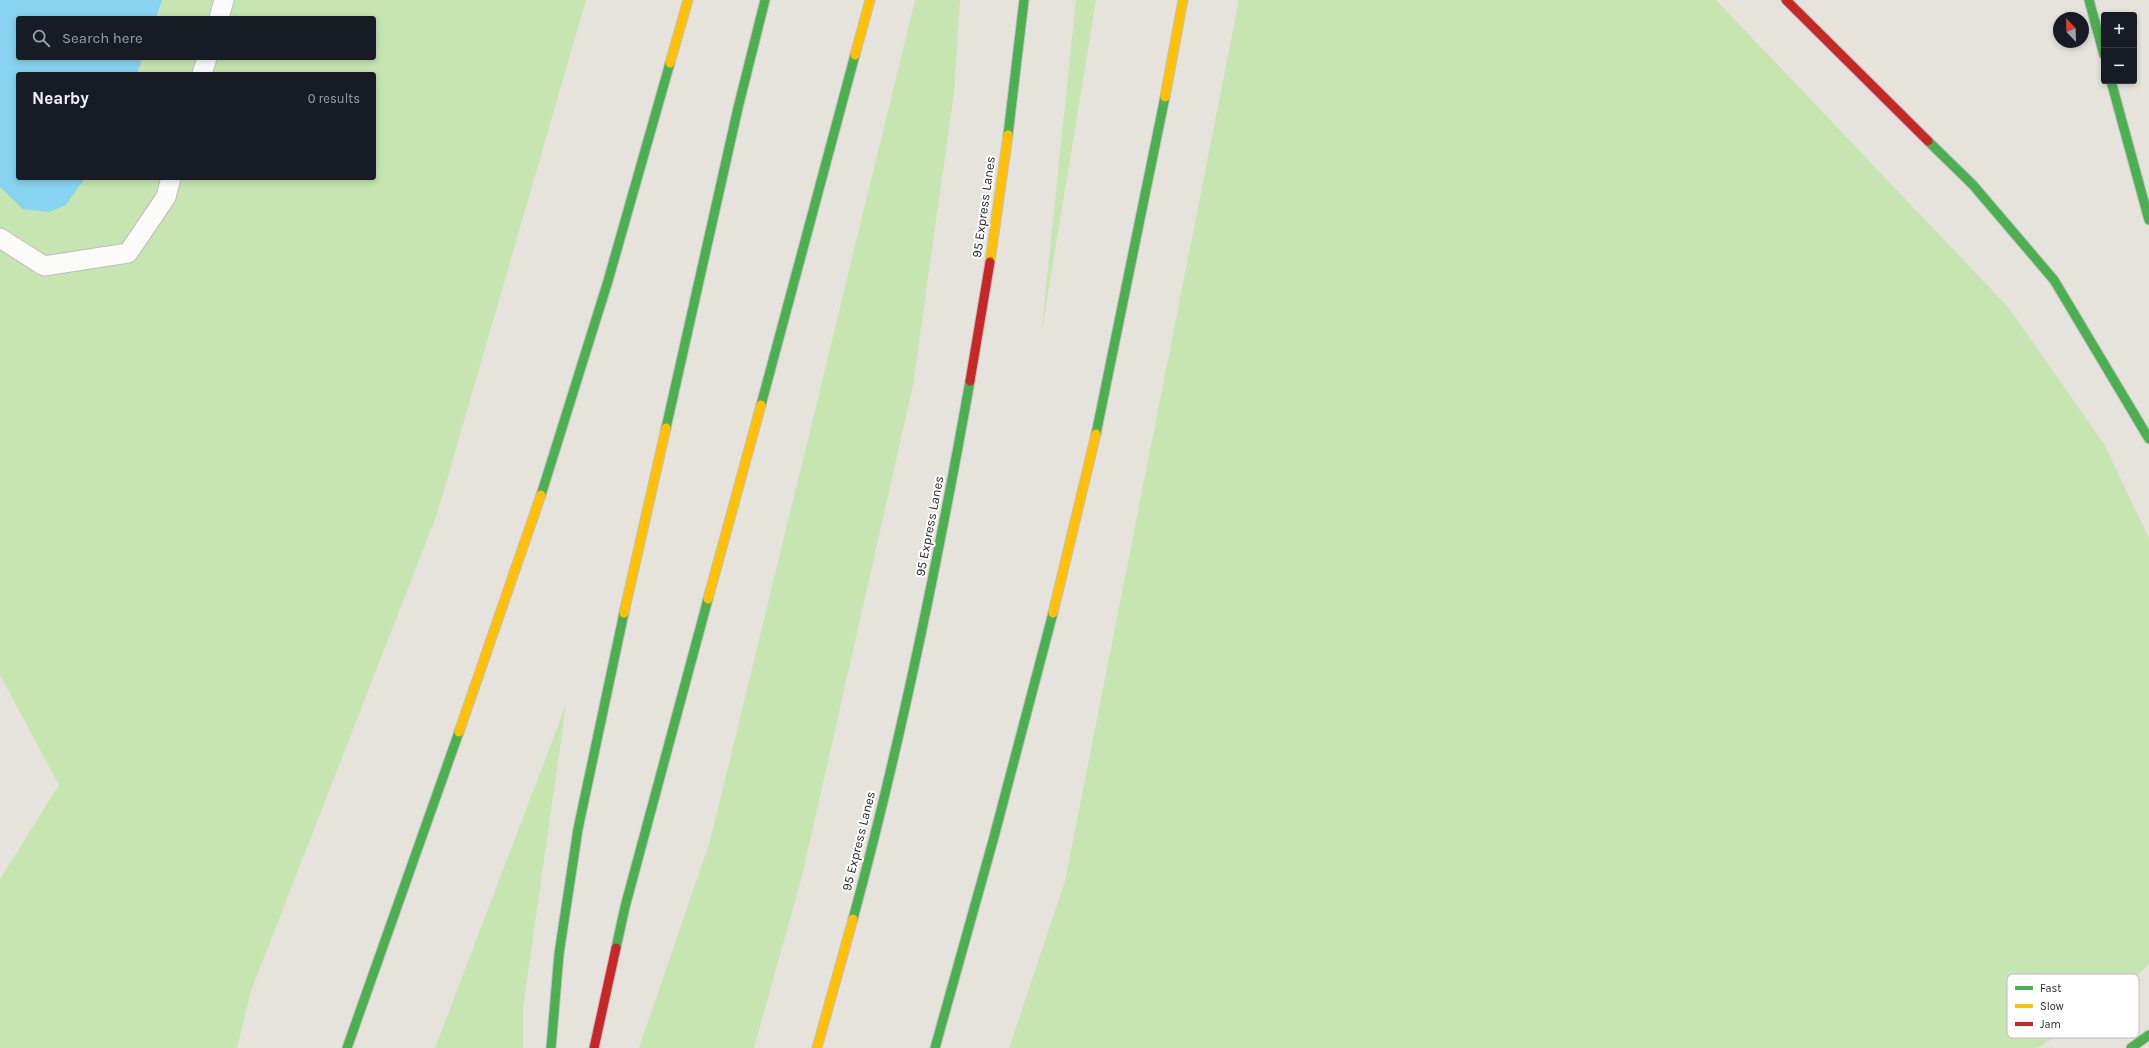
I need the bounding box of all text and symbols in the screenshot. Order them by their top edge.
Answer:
north arrow [2053,12,2089,48]
map controls [2101,12,2137,84]
button: + [2101,12,2137,48]
search box [16,16,376,60]
icon: search [30,27,52,49]
text: Search here [62,29,143,47]
button: − [2101,48,2137,84]
text: Nearby [32,88,89,108]
text: 0 results [308,91,360,106]
street label: 95 Express Lanes [969,155,998,259]
street label: 95 Express Lanes [912,474,947,578]
street label: 95 Express Lanes [839,790,878,893]
legend [2007,974,2139,1038]
text: Fast [2040,982,2061,995]
text: Slow [2040,1000,2064,1013]
text: Jam [2040,1018,2061,1031]

